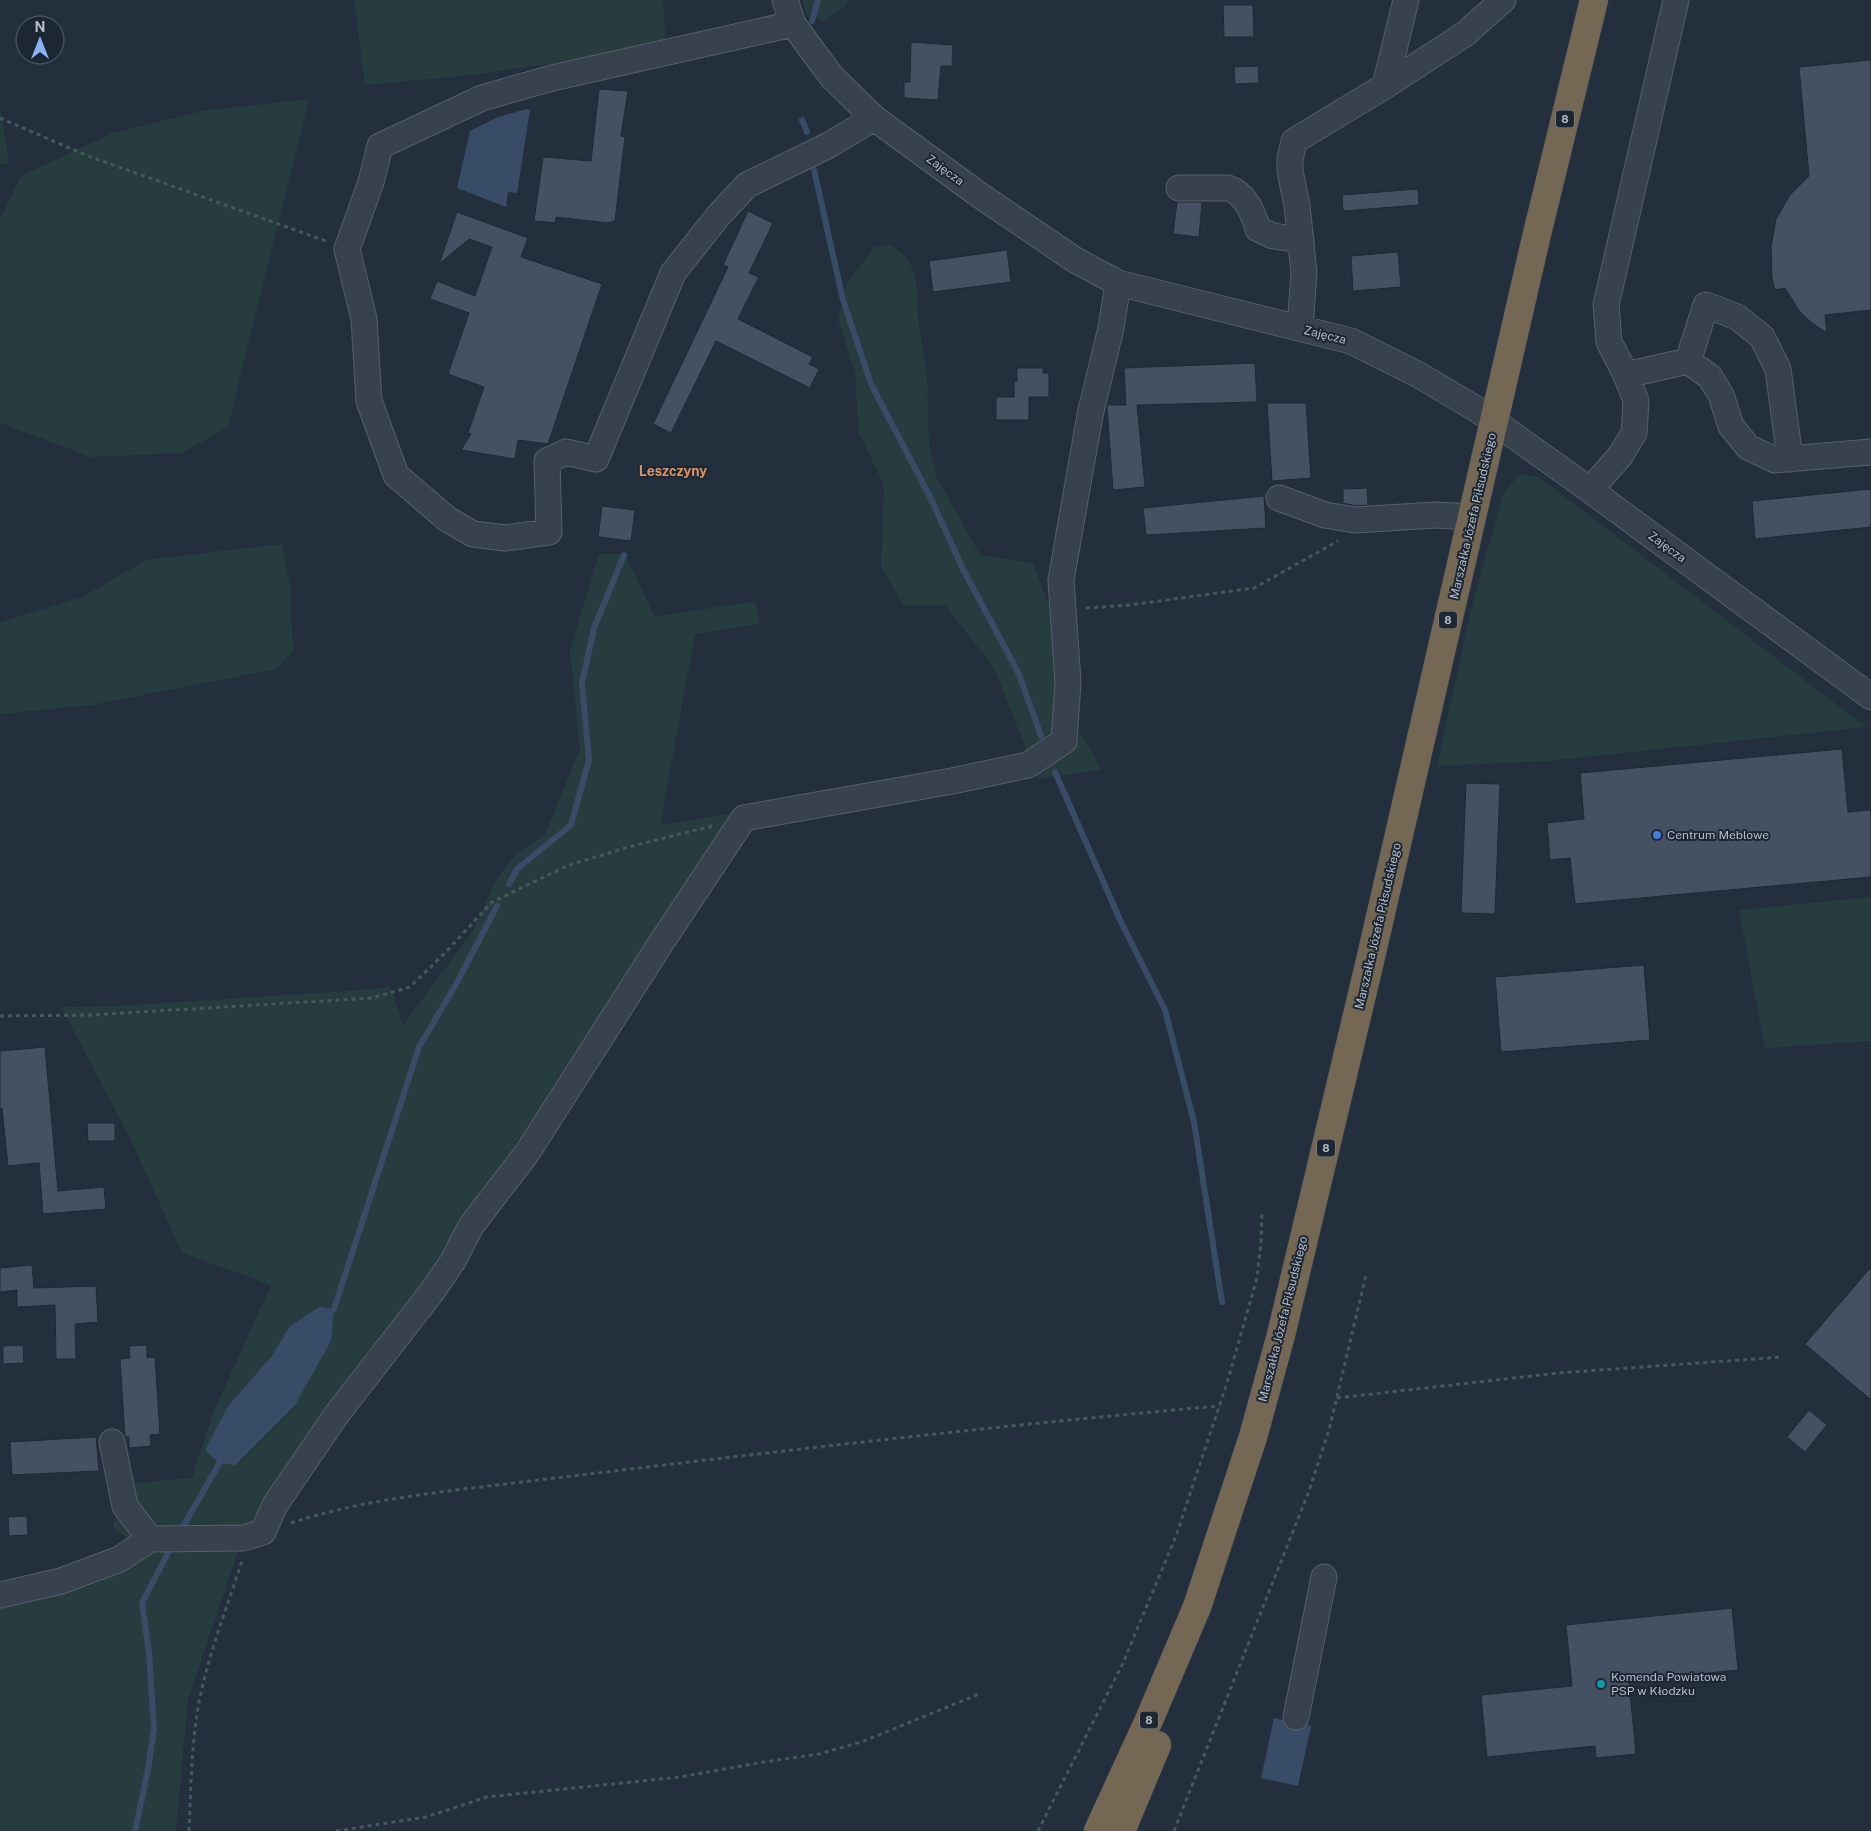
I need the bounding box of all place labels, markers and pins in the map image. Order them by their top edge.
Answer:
place label: Centrum Meblowe [1667,828,1769,842]
marker: Centrum Meblowe [1651,829,1663,841]
place label: Komenda Powiatowa PSP w Kłodzku [1611,1670,1726,1698]
marker: Komenda Powiatowa PSP w Kłodzku [1595,1678,1607,1690]

